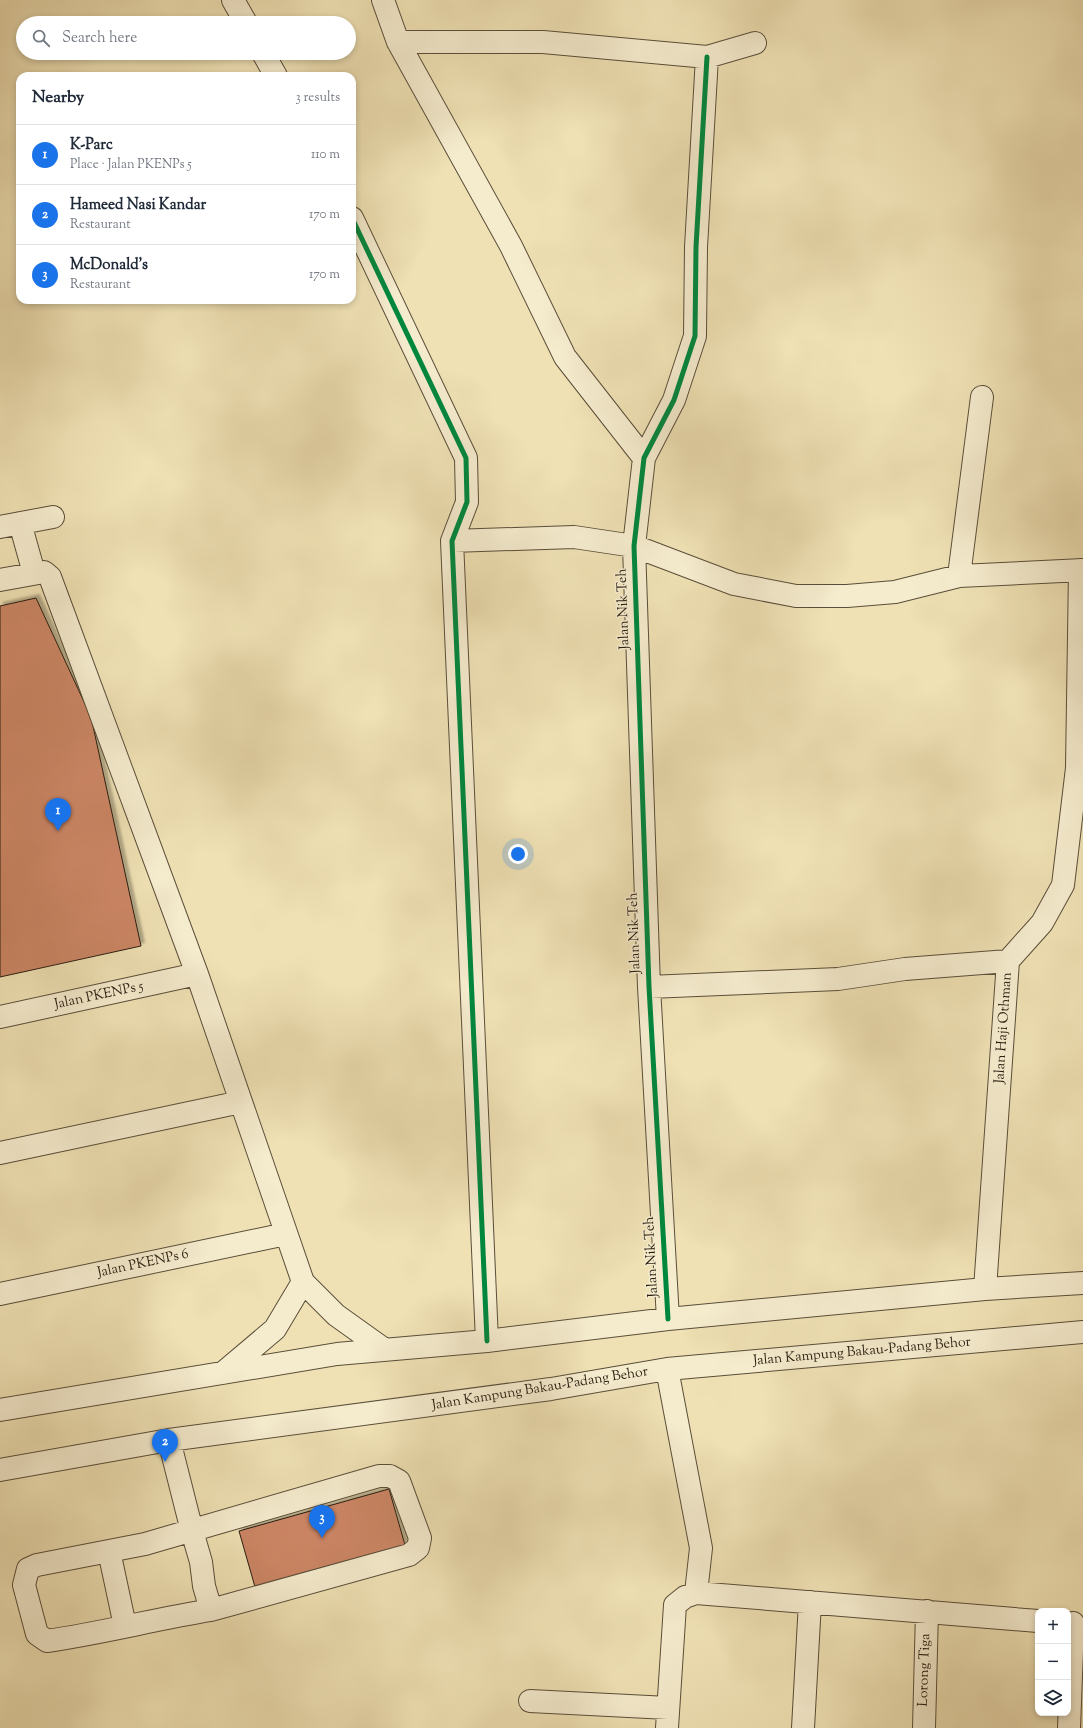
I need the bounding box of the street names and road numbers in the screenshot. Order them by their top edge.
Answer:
street label: Jalan Nik Teh [613,568,635,651]
street label: Jalan Nik Teh [624,892,646,975]
street label: Jalan Haji Othman [990,972,1018,1085]
street label: Jalan PKENPs 5 [52,977,146,1015]
street label: Jalan Nik Teh [640,1216,664,1299]
street label: Jalan PKENPs 6 [94,1245,191,1284]
street label: Jalan Kampung Bakau-Padang Behor [751,1332,972,1372]
street label: Jalan Kampung Bakau-Padang Behor [430,1362,650,1416]
street label: Lorong Tiga [914,1632,936,1707]

